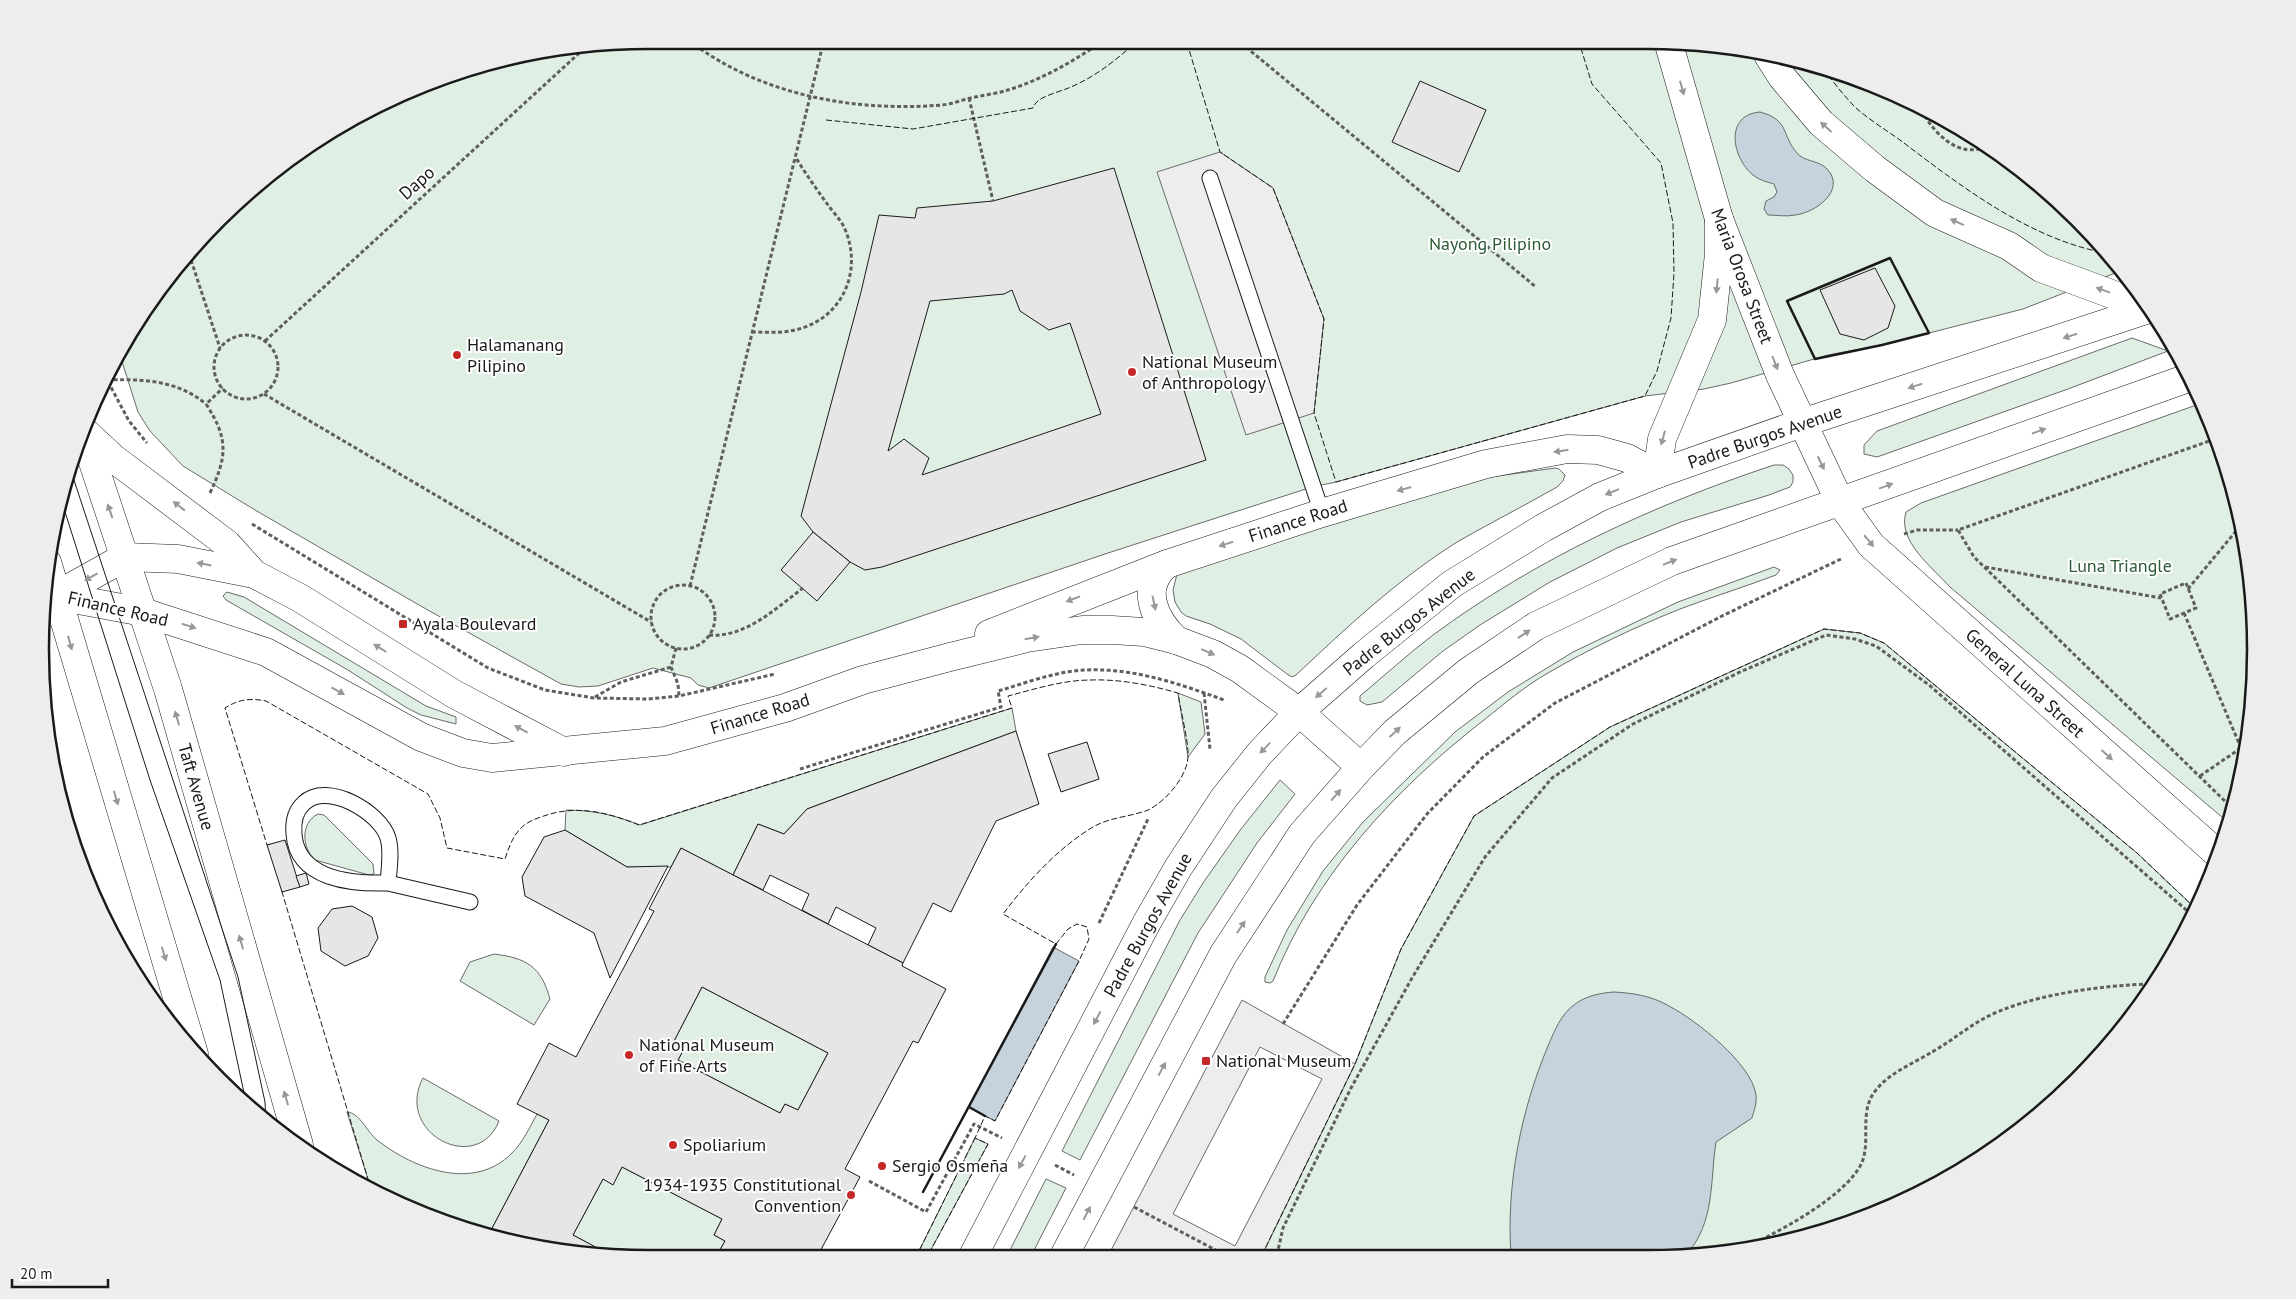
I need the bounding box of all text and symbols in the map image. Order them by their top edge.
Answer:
one-way arrow [1679,81,1687,96]
one-way arrow [1821,121,1833,133]
street label: Dapo [394,161,439,205]
street label: Maria Orosa Street [1706,205,1779,347]
one-way arrow [1950,218,1964,226]
park label: Nayong Pilipino [1429,232,1551,255]
one-way arrow [1713,278,1721,294]
one-way arrow [2096,286,2111,293]
one-way arrow [2062,332,2077,340]
place label: Halamanang Pilipino [467,333,564,377]
marker: Halamanang Pilipino [451,349,463,361]
place label: National Museum of Anthropology [1142,350,1277,394]
one-way arrow [1772,355,1779,370]
marker: National Museum of Anthropology [1126,366,1138,378]
one-way arrow [1907,382,1922,390]
street label: Padre Burgos Avenue [1685,399,1845,474]
one-way arrow [2032,427,2047,435]
one-way arrow [1659,430,1667,445]
one-way arrow [1553,447,1569,455]
one-way arrow [1817,456,1825,470]
one-way arrow [1879,482,1894,490]
one-way arrow [1396,486,1411,494]
one-way arrow [1605,489,1620,497]
street label: Finance Road [1246,494,1350,547]
one-way arrow [173,501,186,512]
one-way arrow [105,503,113,518]
one-way arrow [1863,535,1874,548]
one-way arrow [1218,541,1233,549]
park label: Luna Triangle [2068,554,2172,577]
one-way arrow [1663,558,1677,566]
one-way arrow [197,560,212,568]
street label: Padre Burgos Avenue [1338,563,1480,680]
one-way arrow [84,572,98,581]
street label: Finance Road [66,586,171,631]
one-way arrow [1065,595,1080,603]
one-way arrow [1150,595,1158,611]
place label: Ayala Boulevard [413,612,536,635]
marker: Ayala Boulevard [397,618,409,630]
one-way arrow [182,623,197,631]
street label: General Luna Street [1961,623,2090,742]
one-way arrow [1517,629,1531,639]
one-way arrow [1024,633,1040,641]
one-way arrow [67,635,75,650]
one-way arrow [374,644,387,653]
one-way arrow [1201,648,1216,656]
one-way arrow [331,686,344,695]
one-way arrow [1316,687,1328,699]
street label: Finance Road [707,688,812,740]
one-way arrow [172,711,180,726]
one-way arrow [514,725,529,733]
one-way arrow [1389,726,1401,738]
street label: Taft Avenue [173,741,220,833]
one-way arrow [1259,741,1271,753]
one-way arrow [2100,749,2112,761]
one-way arrow [1330,790,1342,802]
one-way arrow [113,791,121,806]
street label: Padre Burgos Avenue [1098,848,1197,1001]
one-way arrow [1236,920,1246,934]
one-way arrow [237,934,245,950]
one-way arrow [160,946,168,961]
one-way arrow [1093,1011,1101,1026]
place label: National Museum of Fine Arts [639,1033,774,1077]
marker: National Museum of Fine Arts [623,1049,635,1061]
place label: National Museum [1216,1049,1351,1072]
marker: National Museum [1200,1055,1212,1067]
one-way arrow [1158,1061,1166,1076]
one-way arrow [281,1091,289,1106]
place label: Spoliarium [683,1133,766,1156]
marker: Spoliarium [667,1139,679,1151]
place label: Sergio Osmeña [892,1154,1008,1177]
one-way arrow [1018,1155,1026,1170]
marker: Sergio Osmeña [876,1160,888,1172]
place label: 1934-1935 Constitutional Convention [643,1173,842,1217]
marker: 1934-1935 Constitutional Convention [845,1189,857,1201]
one-way arrow [1083,1206,1091,1220]
scale bar [12,1256,109,1288]
text: 20 m [20,1264,53,1283]

